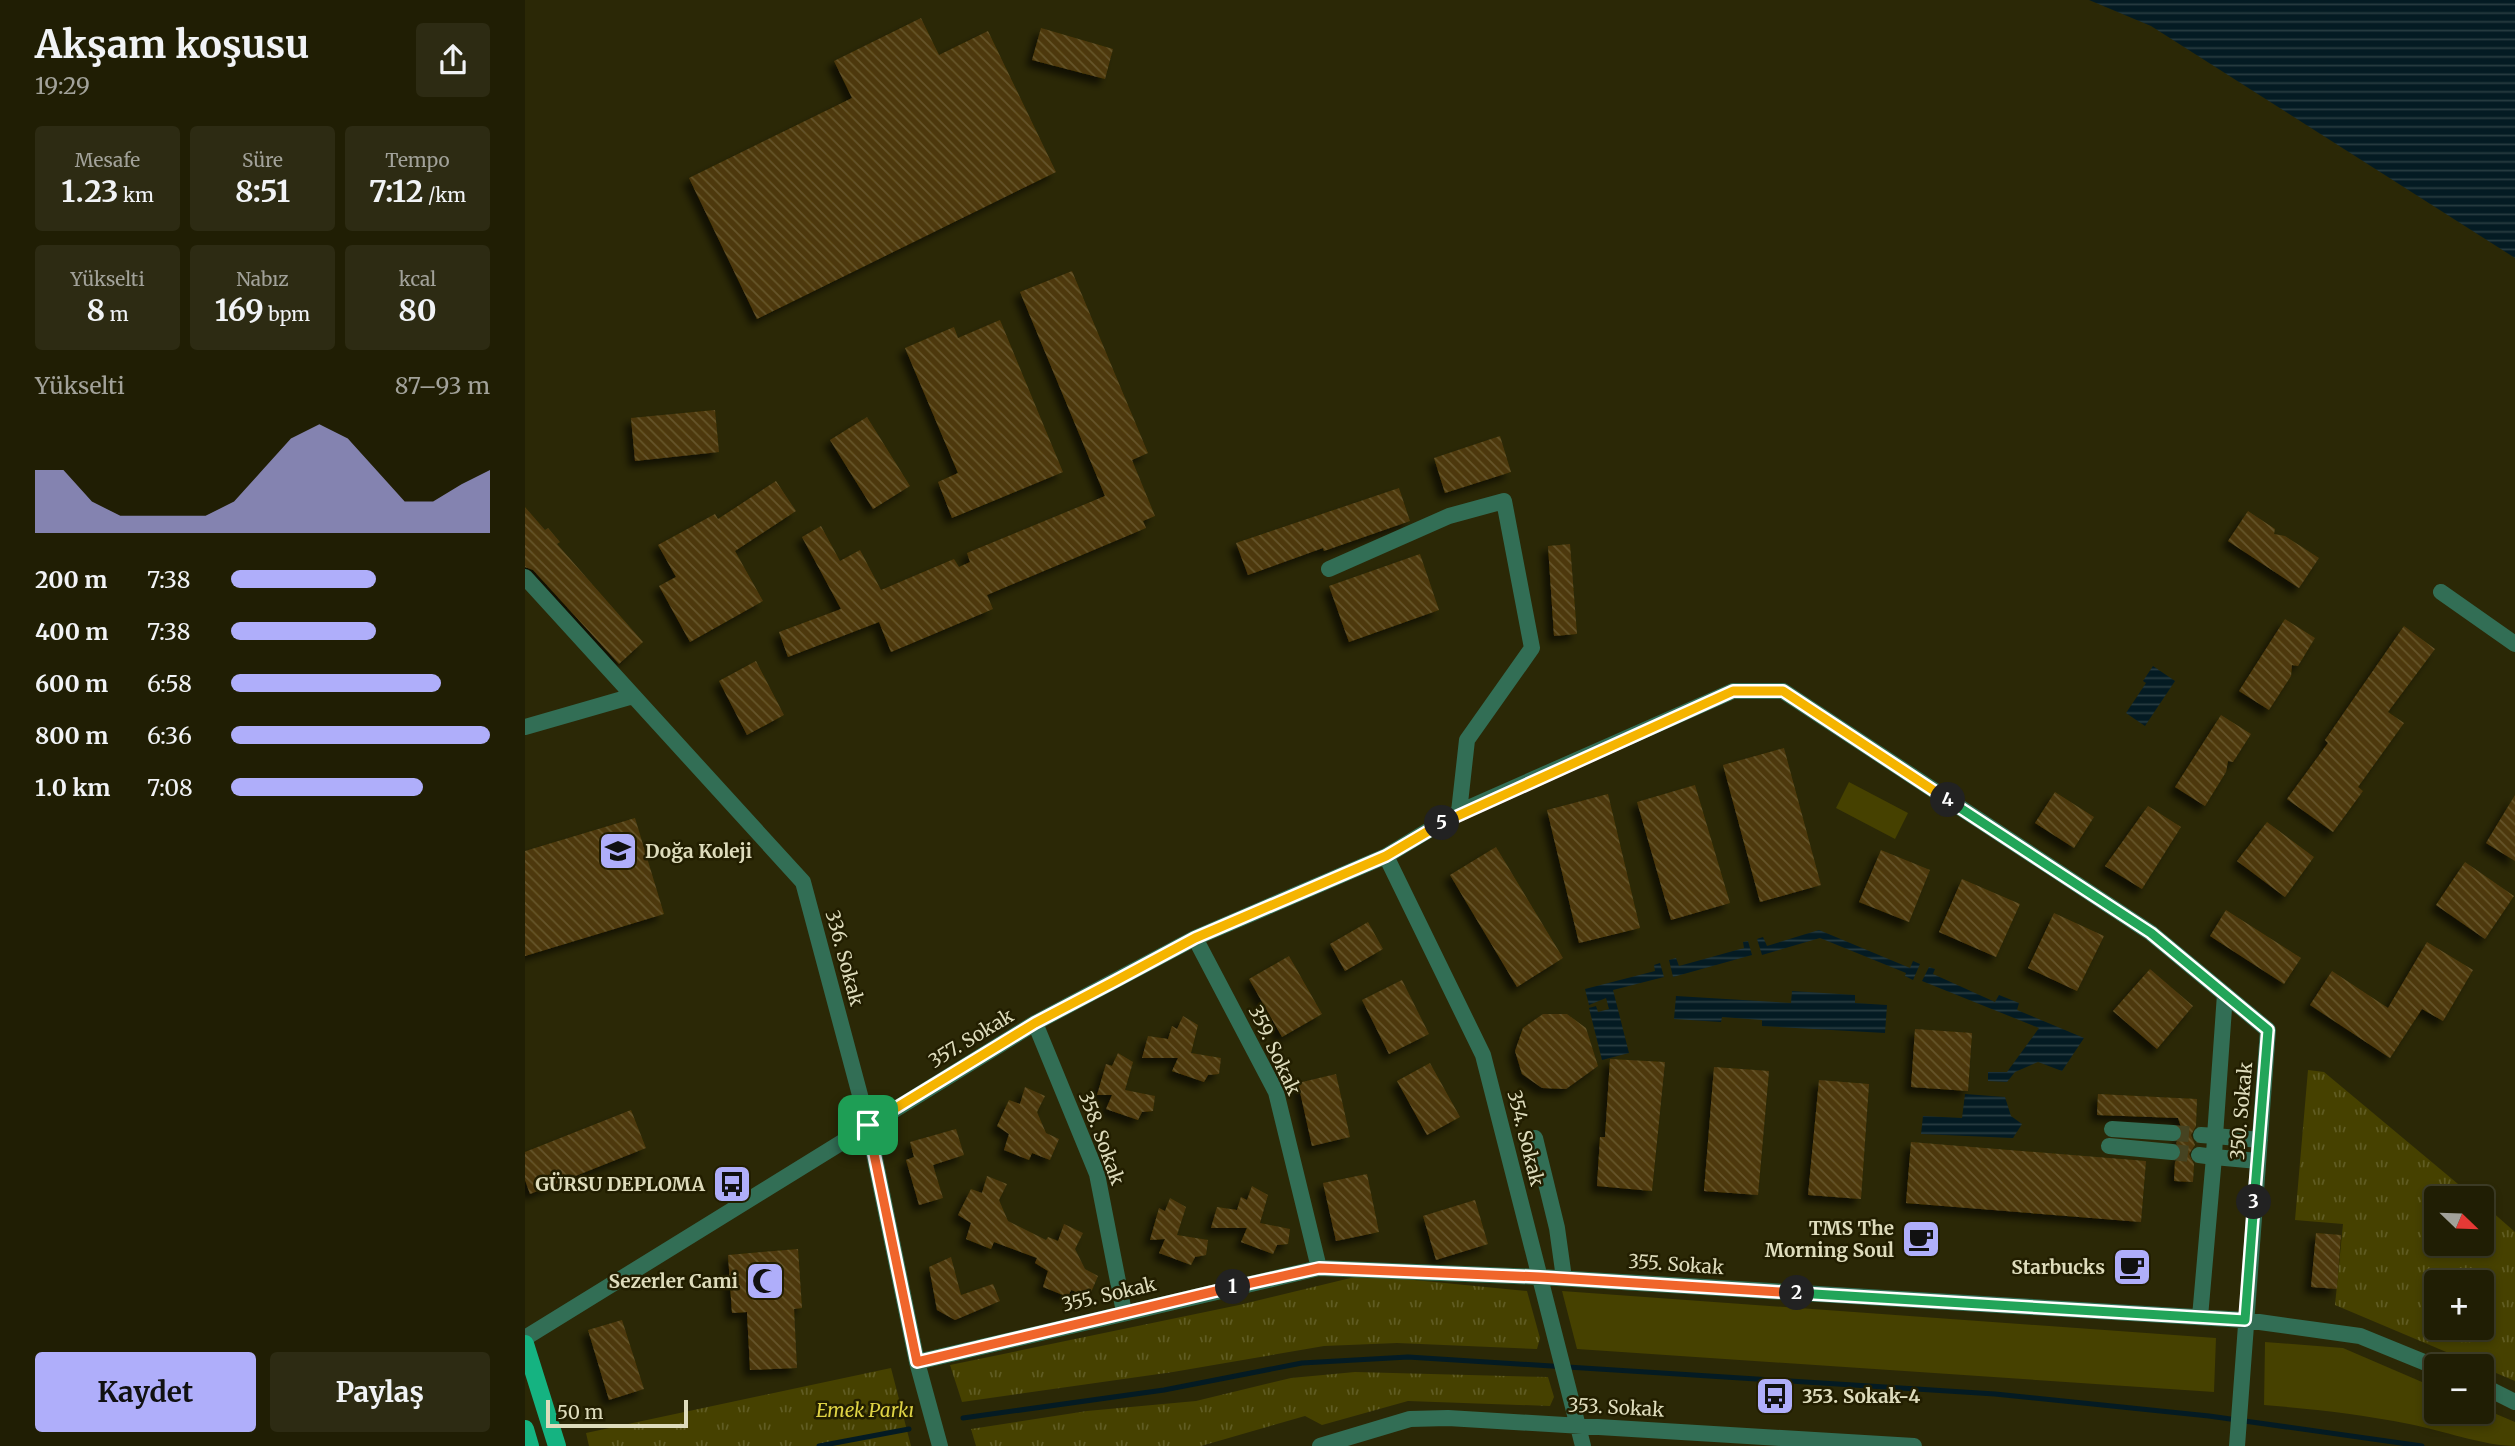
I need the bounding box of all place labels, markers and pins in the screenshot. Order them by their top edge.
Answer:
pin: 4 [1931,782,1965,818]
pin: 5 [1425,806,1459,840]
school or university icon: Doğa Koleji [597,830,639,872]
place label: Doğa Koleji [645,839,752,863]
pin [838,1095,898,1155]
bus stop icon: GÜRSU DEPLOMA [711,1163,753,1205]
place label: GÜRSU DEPLOMA [535,1172,706,1196]
pin: 3 [2237,1184,2271,1220]
place label: TMS The Morning Soul [1765,1216,1894,1262]
cafe icon: TMS The Morning Soul [1900,1218,1942,1260]
cafe icon: Starbucks [2111,1246,2153,1288]
place label: Starbucks [2011,1255,2105,1279]
mosque icon: Sezerler Cami [744,1260,786,1302]
place label: Sezerler Cami [608,1269,738,1293]
pin: 1 [1215,1270,1251,1304]
pin: 2 [1779,1276,1815,1310]
bus stop icon: 353. Sokak-4 [1754,1375,1796,1417]
place label: 353. Sokak-4 [1802,1384,1920,1408]

